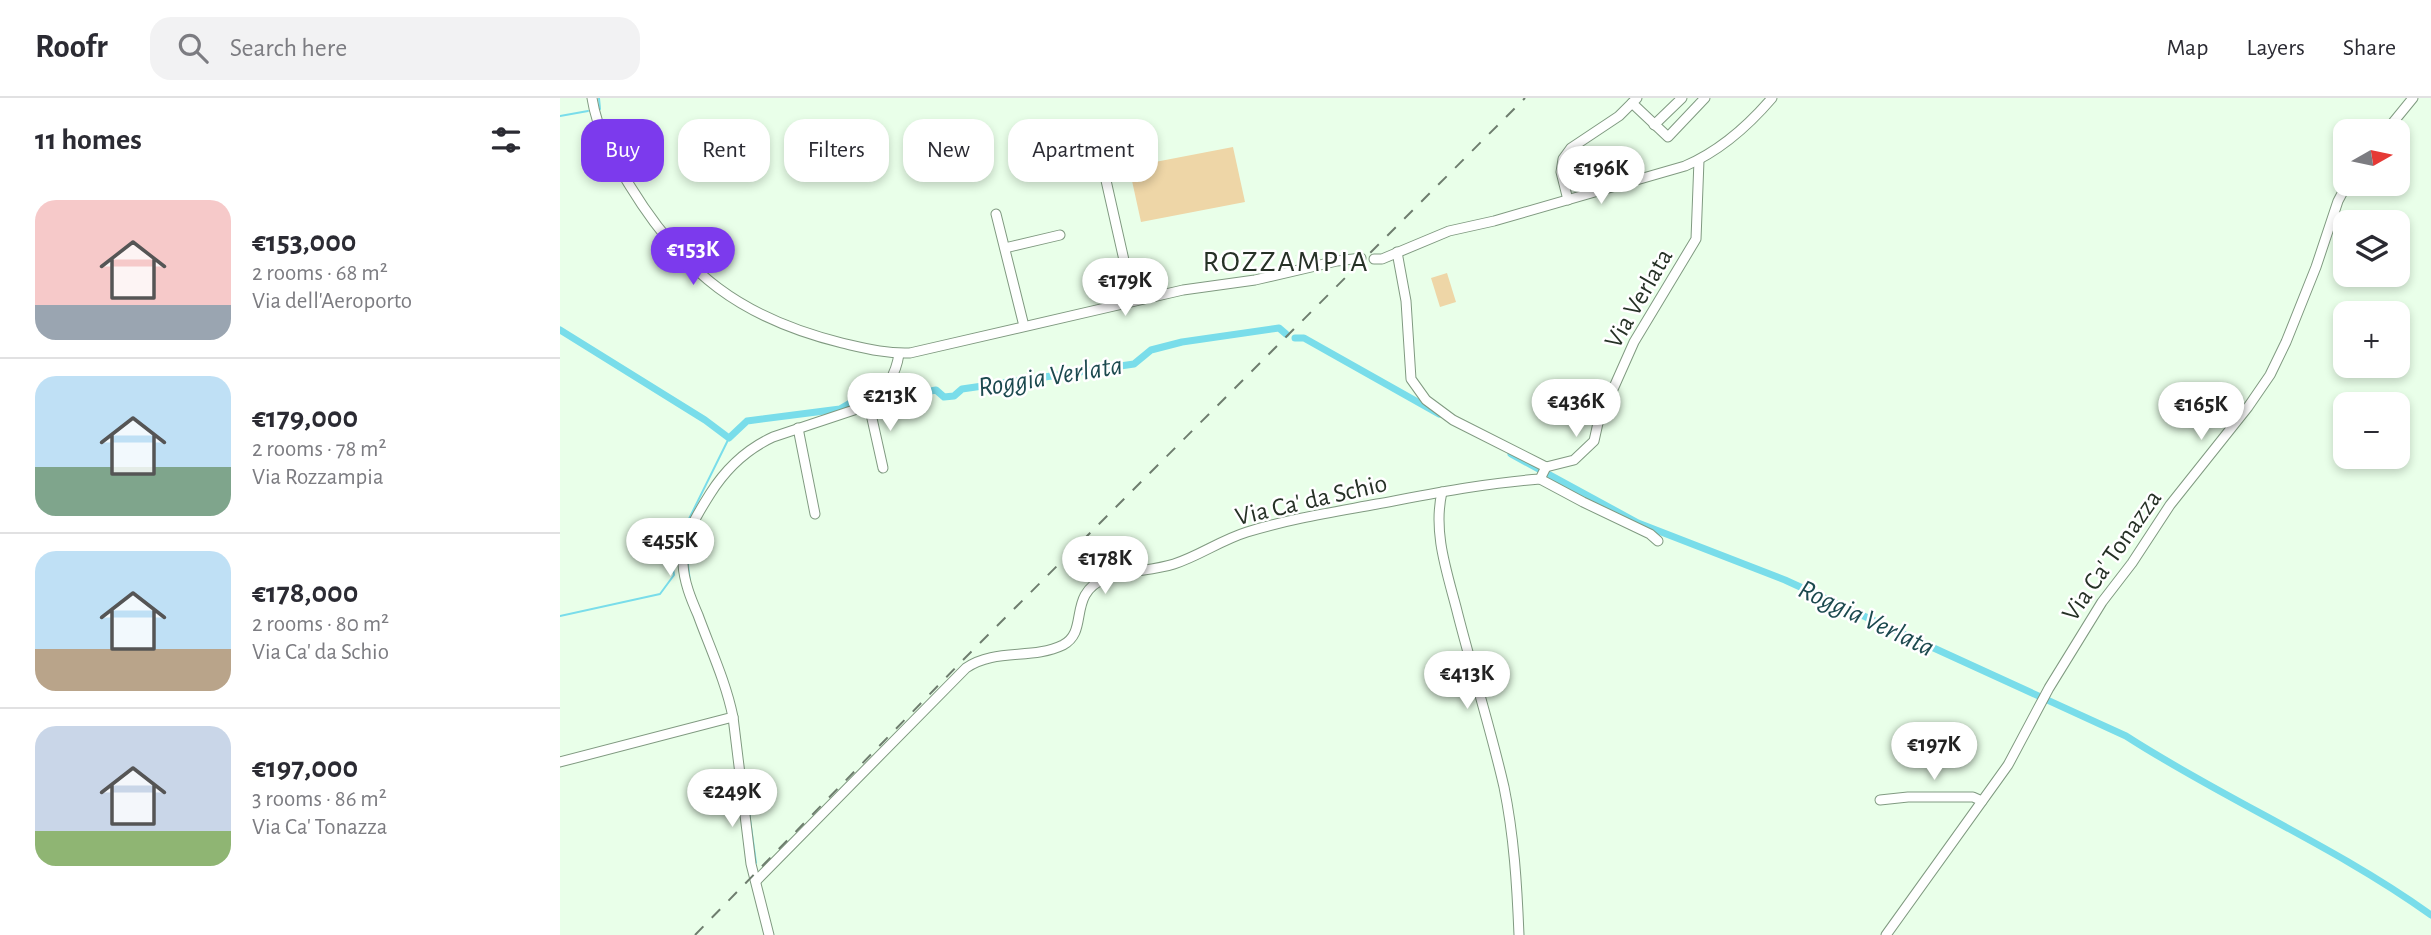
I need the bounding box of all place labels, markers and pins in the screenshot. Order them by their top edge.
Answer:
pin: €196K [1552,146,1650,206]
pin: €153K [644,228,742,287]
pin: €179K [1076,258,1174,318]
pin: €213K [841,374,939,433]
pin: €436K [1527,380,1625,439]
pin: €165K [2152,382,2250,442]
pin: €455K [621,518,719,578]
pin: €178K [1056,536,1154,596]
pin: €413K [1418,652,1516,711]
pin: €197K [1885,722,1983,782]
pin: €249K [683,770,781,829]

